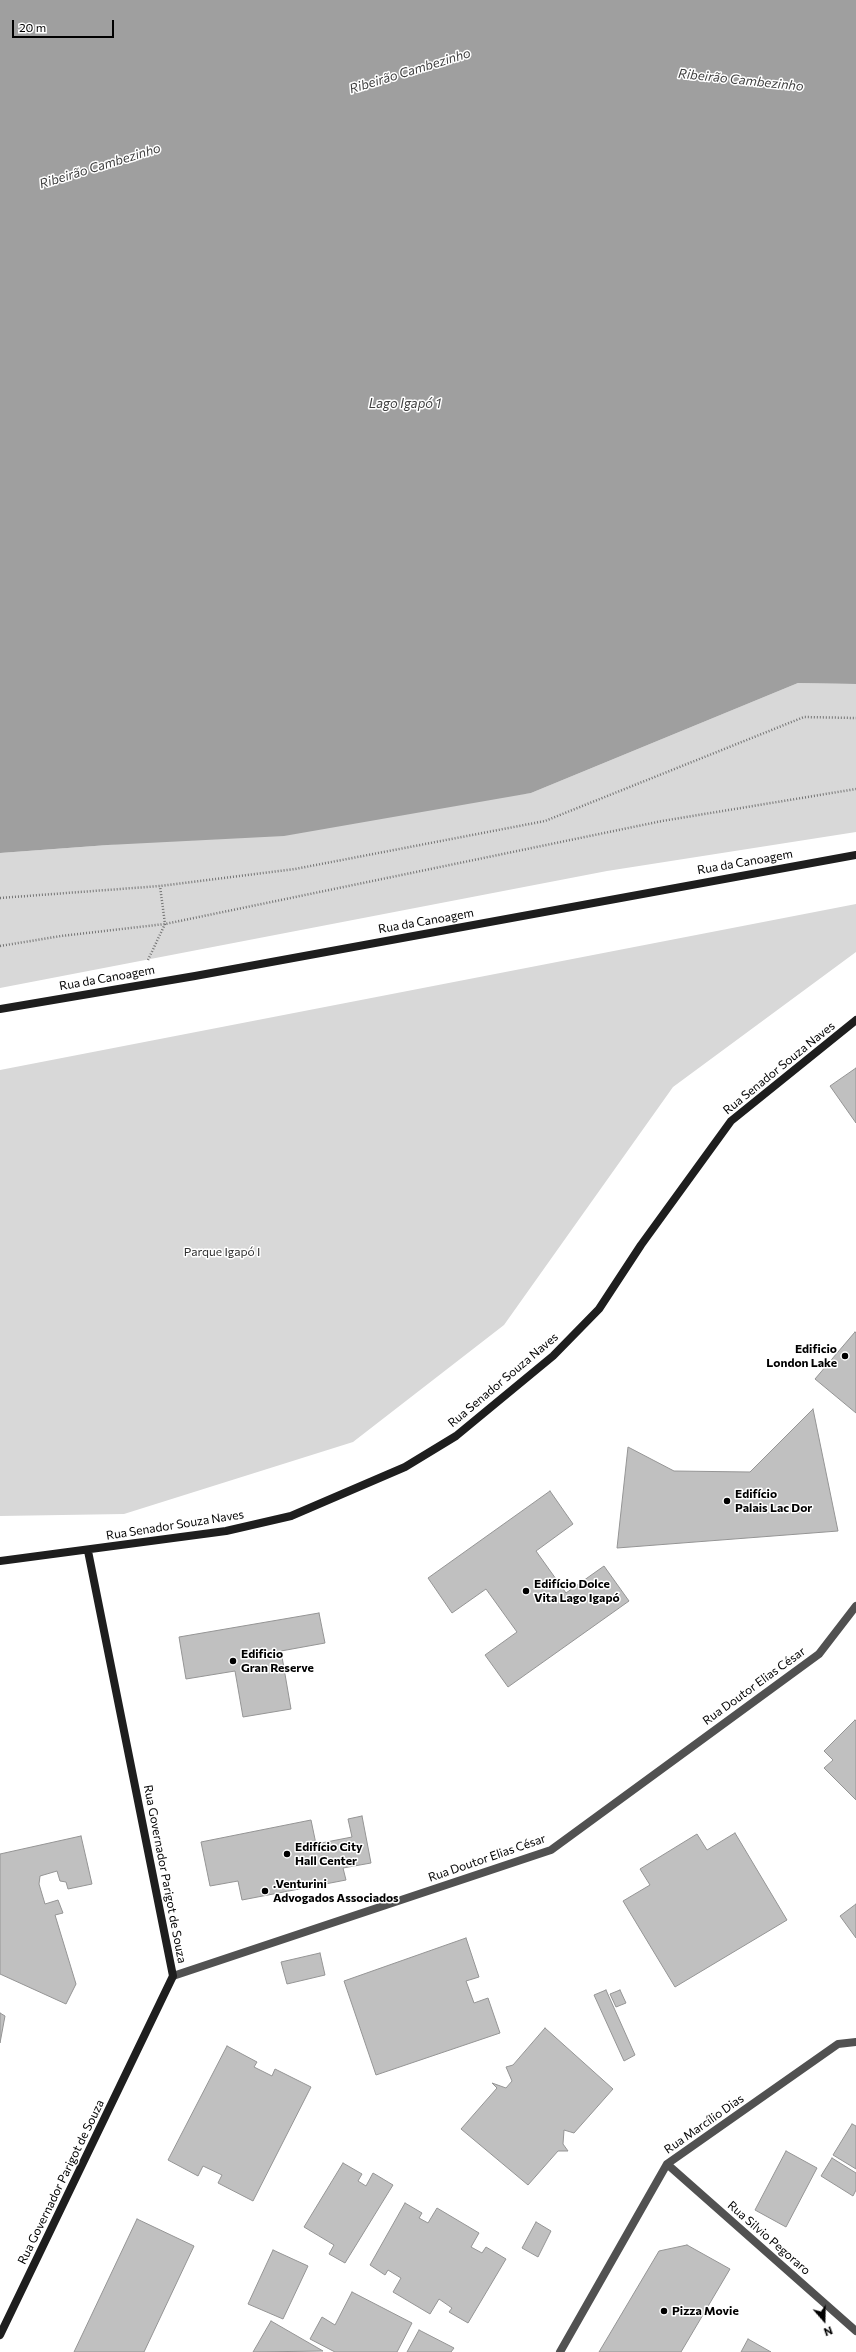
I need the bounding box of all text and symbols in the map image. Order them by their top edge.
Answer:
scale bar [14,12,116,38]
text: 20 m [19,20,46,34]
water label: Ribeirão Cambezinho [347,45,473,97]
water label: Ribeirão Cambezinho [677,66,805,94]
water label: Ribeirão Cambezinho [37,140,163,192]
water label: Lago Igapó 1 [369,396,441,412]
street label: Rua da Canoagem [696,847,794,877]
street label: Rua da Canoagem [377,906,475,936]
street label: Rua da Canoagem [58,963,156,993]
street label: Rua Senador Souza Naves [720,1019,838,1117]
park label: Parque Igapó I [184,1245,260,1259]
street label: Rua Senador Souza Naves [445,1330,561,1430]
place label: Edificio London Lake [766,1342,837,1370]
marker: Edificio London Lake [840,1351,850,1361]
place label: Edifício Palais Lac Dor [735,1487,812,1515]
marker: Edifício Palais Lac Dor [722,1496,732,1506]
street label: Rua Senador Souza Naves [105,1507,245,1543]
place label: Edifício Dolce Vita Lago Igapó [534,1577,620,1605]
marker: Edifício Dolce Vita Lago Igapó [521,1586,531,1596]
street label: Rua Doutor Elias César [700,1644,808,1728]
place label: Edificio Gran Reserve [241,1647,314,1675]
marker: Edificio Gran Reserve [228,1656,238,1666]
street label: Rua Governador Parigot de Souza [141,1784,189,1964]
street label: Rua Doutor Elias César [426,1831,548,1885]
place label: Edifício City Hall Center [295,1840,363,1868]
marker: Edifício City Hall Center [282,1849,292,1859]
place label: .Venturini Advogados Associados [273,1877,399,1905]
marker: .Venturini Advogados Associados [260,1886,270,1896]
street label: Rua Marcílio Dias [661,2091,747,2157]
street label: Rua Governador Parigot de Souza [15,2097,107,2267]
street label: Rua Silvio Pegoraro [725,2198,813,2278]
north arrow [804,2300,844,2340]
place label: Pizza Movie [672,2304,739,2318]
marker: Pizza Movie [659,2306,669,2316]
text: N [822,2324,834,2339]

